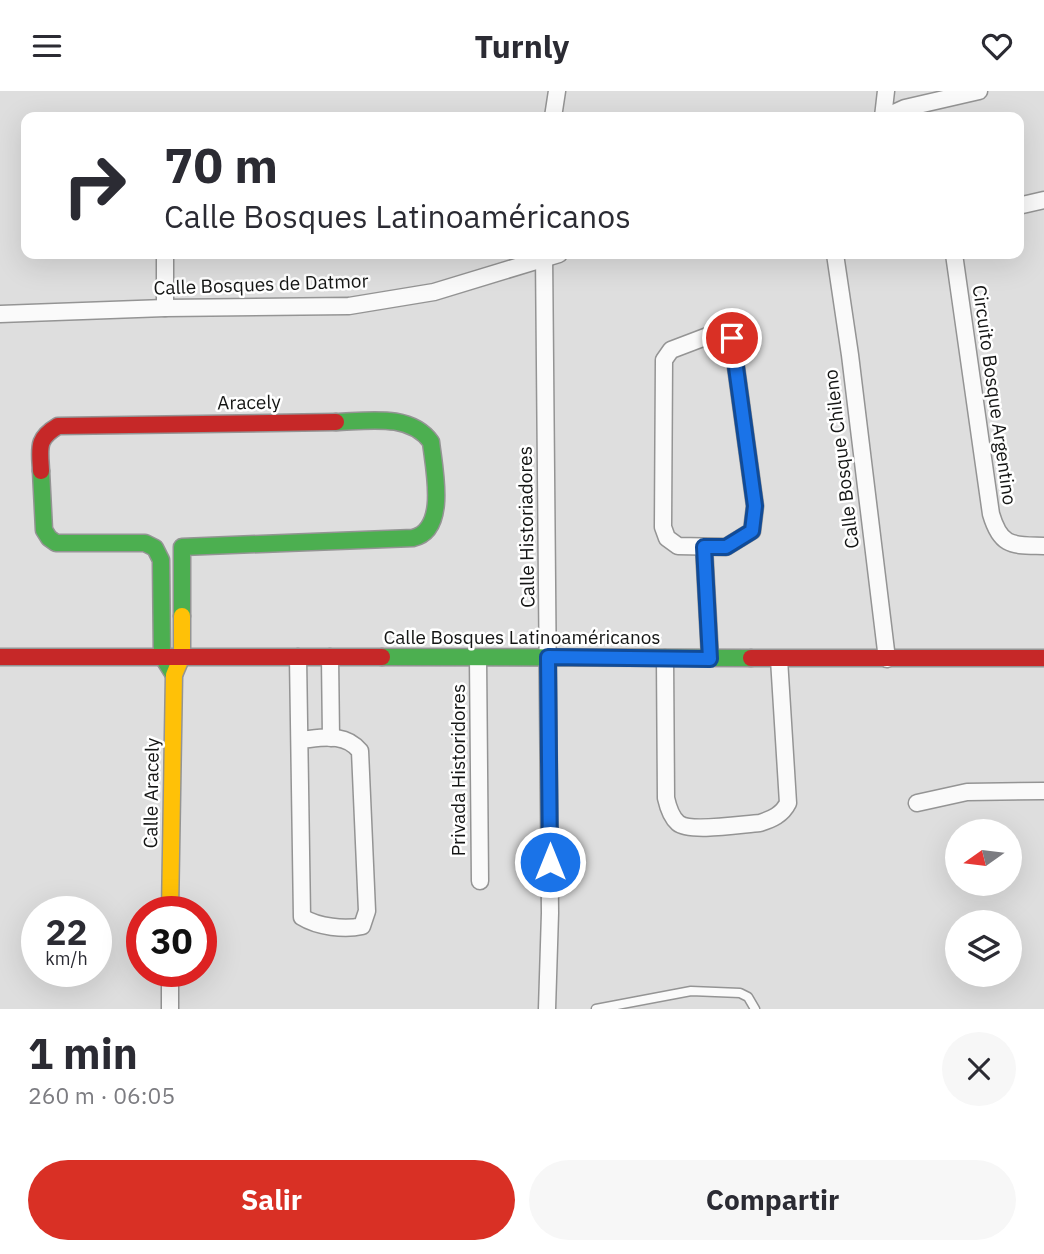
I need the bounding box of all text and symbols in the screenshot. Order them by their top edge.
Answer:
text: Turnly [475,25,569,67]
icon: menu [28,27,66,65]
icon: heart [978,27,1016,65]
text: 70 m [164,133,278,196]
icon: right [49,140,140,231]
text: Calle Bosques Latinoaméricanos [164,195,631,237]
street label: Calle Bosques de Datmor [153,268,369,300]
street label: Circuito Bosque Argentino [968,283,1022,507]
pin [702,308,762,368]
icon: arrive [713,319,751,357]
street label: Calle Bosque Chileno [818,368,864,550]
street label: Aracely [217,389,281,415]
street label: Calle Historiadores [513,446,539,608]
street label: Calle Bosques Latinoaméricanos [383,625,661,649]
street label: Privada Historidores [446,684,470,856]
street label: Calle Aracely [138,737,164,849]
north arrow [945,819,1022,896]
map controls [945,819,1022,987]
position arrow [513,825,587,899]
speed limit sign: 30 [126,896,217,987]
text: 22 [45,909,88,955]
button: layers [945,910,1022,987]
text: km/h [45,947,88,970]
text: 1 min [28,1026,138,1081]
button: close [942,1032,1016,1106]
text: 260 m · 06:05 [28,1080,175,1110]
button: Salir [28,1160,515,1240]
button: Compartir [529,1160,1016,1240]

